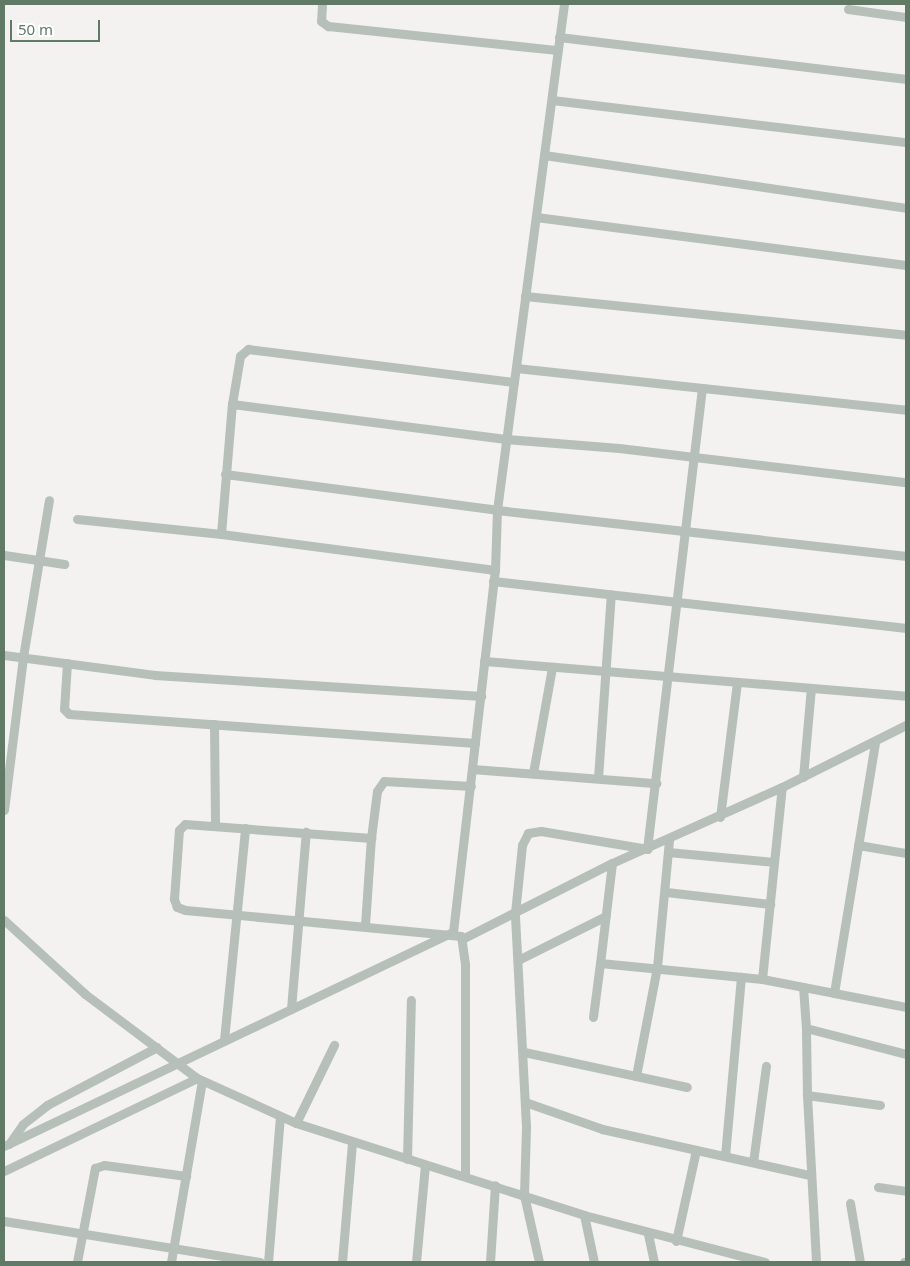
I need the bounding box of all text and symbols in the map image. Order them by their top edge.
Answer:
scale bar [12,10,102,42]
text: 50 m [18,19,53,39]

